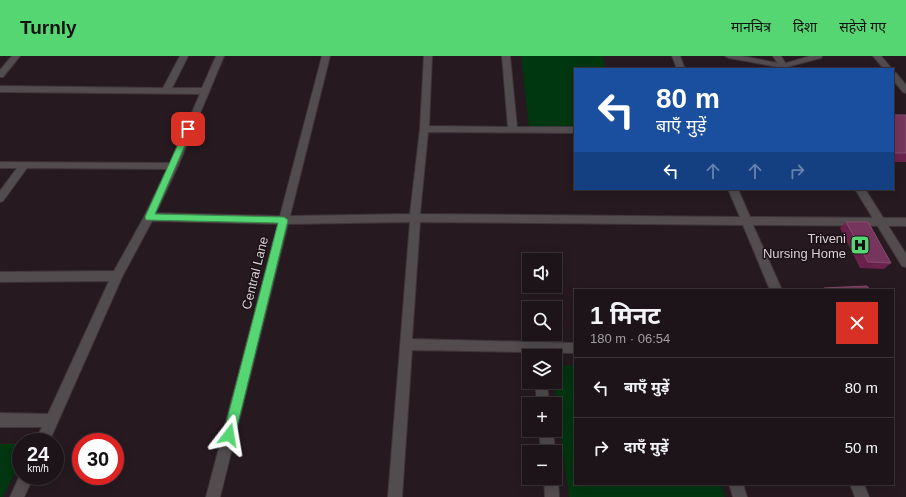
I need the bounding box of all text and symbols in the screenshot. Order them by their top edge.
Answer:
text: Turnly [20,17,77,38]
text: मानचित्र [731,19,771,35]
text: दिशा [793,19,817,35]
text: सहेजे गए [839,19,886,35]
text: 80 m [656,83,720,114]
icon: left [590,84,642,136]
pin [171,112,205,146]
text: बाएँ मुड़ें [656,116,706,136]
icon: arrive [177,118,199,140]
icon: left [660,160,682,182]
icon: ahead [702,160,724,182]
icon: ahead [744,160,766,182]
icon: right [786,160,808,182]
place label: Triveni Nursing Home [763,231,846,261]
hospital icon: Triveni Nursing Home [849,234,871,256]
street label: Central Lane [239,235,271,311]
map controls [522,253,562,485]
button: sound [522,253,562,293]
button: search [522,301,562,341]
text: 1 मिनट [590,302,660,329]
button: close [836,302,878,344]
text: 180 m · 06:54 [590,331,670,346]
button: layers [522,349,562,389]
icon: left [590,377,612,399]
text: बाएँ मुड़ें [624,378,669,395]
text: 80 m [845,379,878,396]
button: + [522,397,562,437]
position arrow [208,414,250,456]
speed limit sign: 30 [72,433,124,485]
icon: right [590,437,612,459]
text: दाएँ मुड़ें [624,438,668,455]
text: 50 m [845,439,878,456]
text: 24 [27,443,49,465]
button: − [522,445,562,485]
text: km/h [27,463,49,474]

